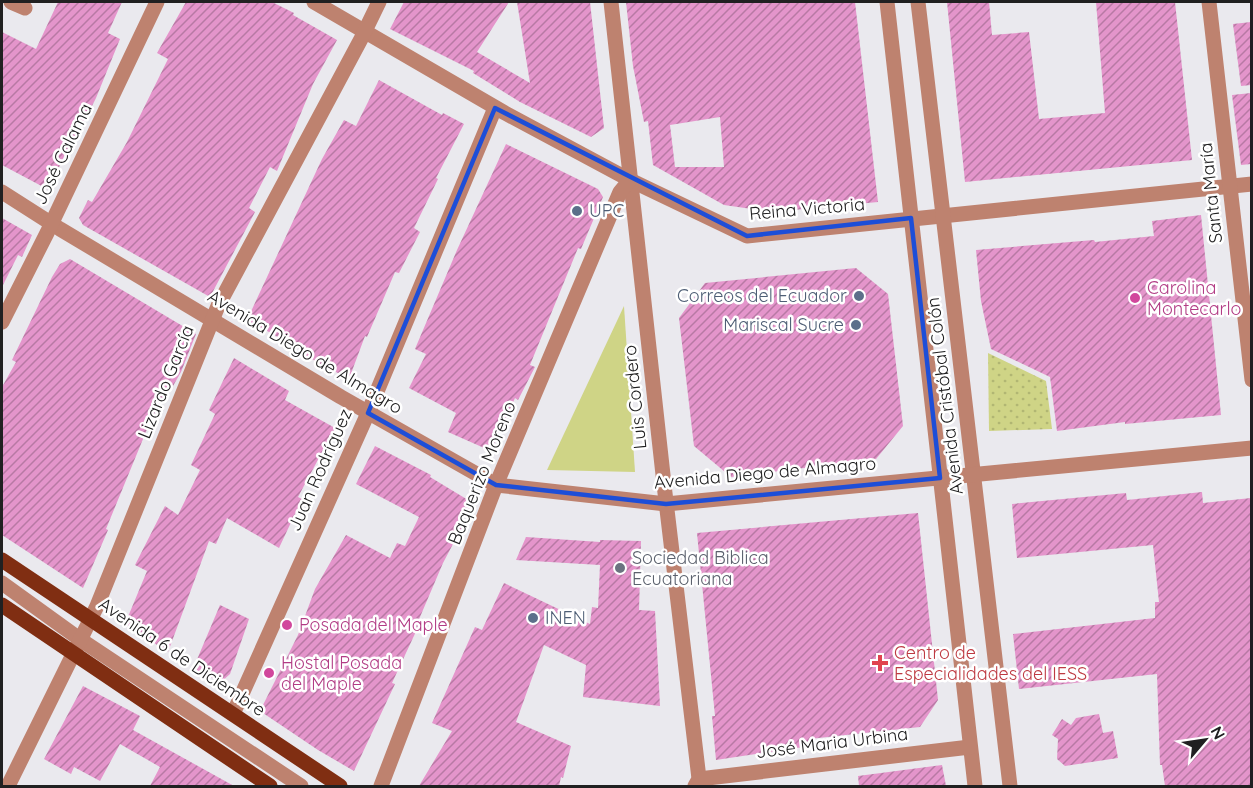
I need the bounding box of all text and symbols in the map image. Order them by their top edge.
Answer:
street label: José Calama [28,99,97,208]
street label: Santa María [1194,142,1227,244]
street label: Reina Victoria [748,192,866,225]
place label: UPC [589,199,625,222]
marker: UPC [570,204,584,218]
place label: Carolina Montecarlo [1147,276,1241,320]
street label: Avenida Diego de Almagro [204,284,407,419]
place label: Correos del Ecuador [677,284,847,307]
marker: Correos del Ecuador [852,289,866,303]
marker: Carolina Montecarlo [1128,291,1142,305]
street label: Avenida Cristóbal Colón [921,296,968,496]
place label: Mariscal Sucre [723,313,844,336]
marker: Mariscal Sucre [849,318,863,332]
street label: Lizardo García [132,322,199,442]
street label: Luis Cordero [618,344,651,450]
street label: Baquerizo Moreno [442,398,521,548]
street label: Juan Rodríguez [282,405,357,535]
street label: Avenida Diego de Almagro [653,451,877,494]
place label: Sociedad Biblica Ecuatoriana [632,546,769,590]
marker: Sociedad Biblica Ecuatoriana [613,561,627,575]
street label: Avenida 6 de Diciembre [94,592,270,721]
place label: INEN [545,606,586,629]
marker: INEN [526,611,540,625]
place label: Posada del Maple [299,613,448,636]
marker: Posada del Maple [280,618,294,632]
place label: Centro de Especialidades del IESS [894,641,1087,685]
place label: Hostal Posada del Maple [281,651,402,695]
marker: Centro de Especialidades del IESS [871,654,889,672]
marker: Hostal Posada del Maple [262,666,276,680]
north arrow [1175,710,1235,770]
street label: José Maria Urbina [755,722,909,763]
text: N [1207,723,1230,743]

